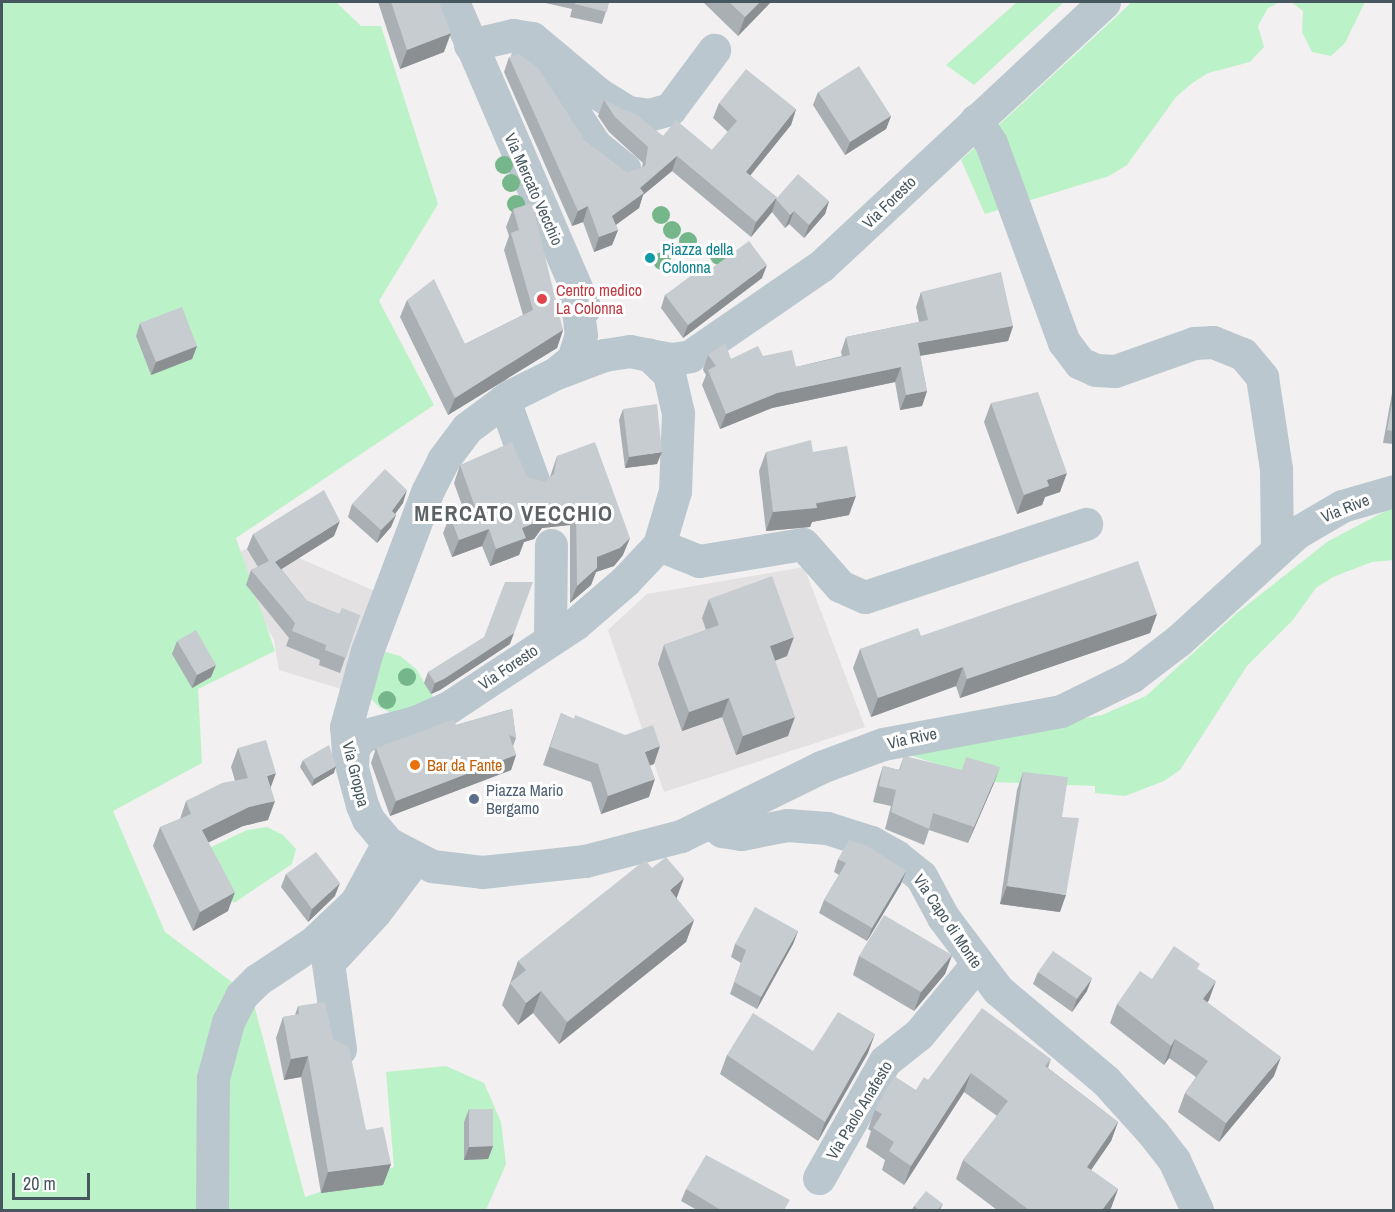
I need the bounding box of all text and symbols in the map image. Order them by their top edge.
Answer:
street label: Via Mercato Vecchio [501,130,567,248]
street label: Via Foresto [858,172,920,232]
place label: Piazza della Colonna [662,239,733,277]
marker: Piazza della Colonna [643,251,657,265]
place label: Centro medico La Colonna [556,280,642,318]
marker: Centro medico La Colonna [533,290,551,308]
street label: Via Rive [1318,490,1372,526]
district label: MERCATO VECCHIO [414,501,614,527]
street label: Via Foresto [475,640,541,694]
street label: Via Rive [886,723,938,753]
street label: Via Groppa [339,739,373,809]
place label: Bar da Fante [427,755,502,775]
marker: Bar da Fante [408,758,422,772]
place label: Piazza Mario Bergamo [486,780,563,818]
marker: Piazza Mario Bergamo [467,792,481,806]
street label: Via Capo di Monte [910,870,986,972]
street label: Via Paolo Anafesto [822,1057,896,1163]
scale bar [15,1161,93,1199]
text: 20 m [23,1171,56,1196]

